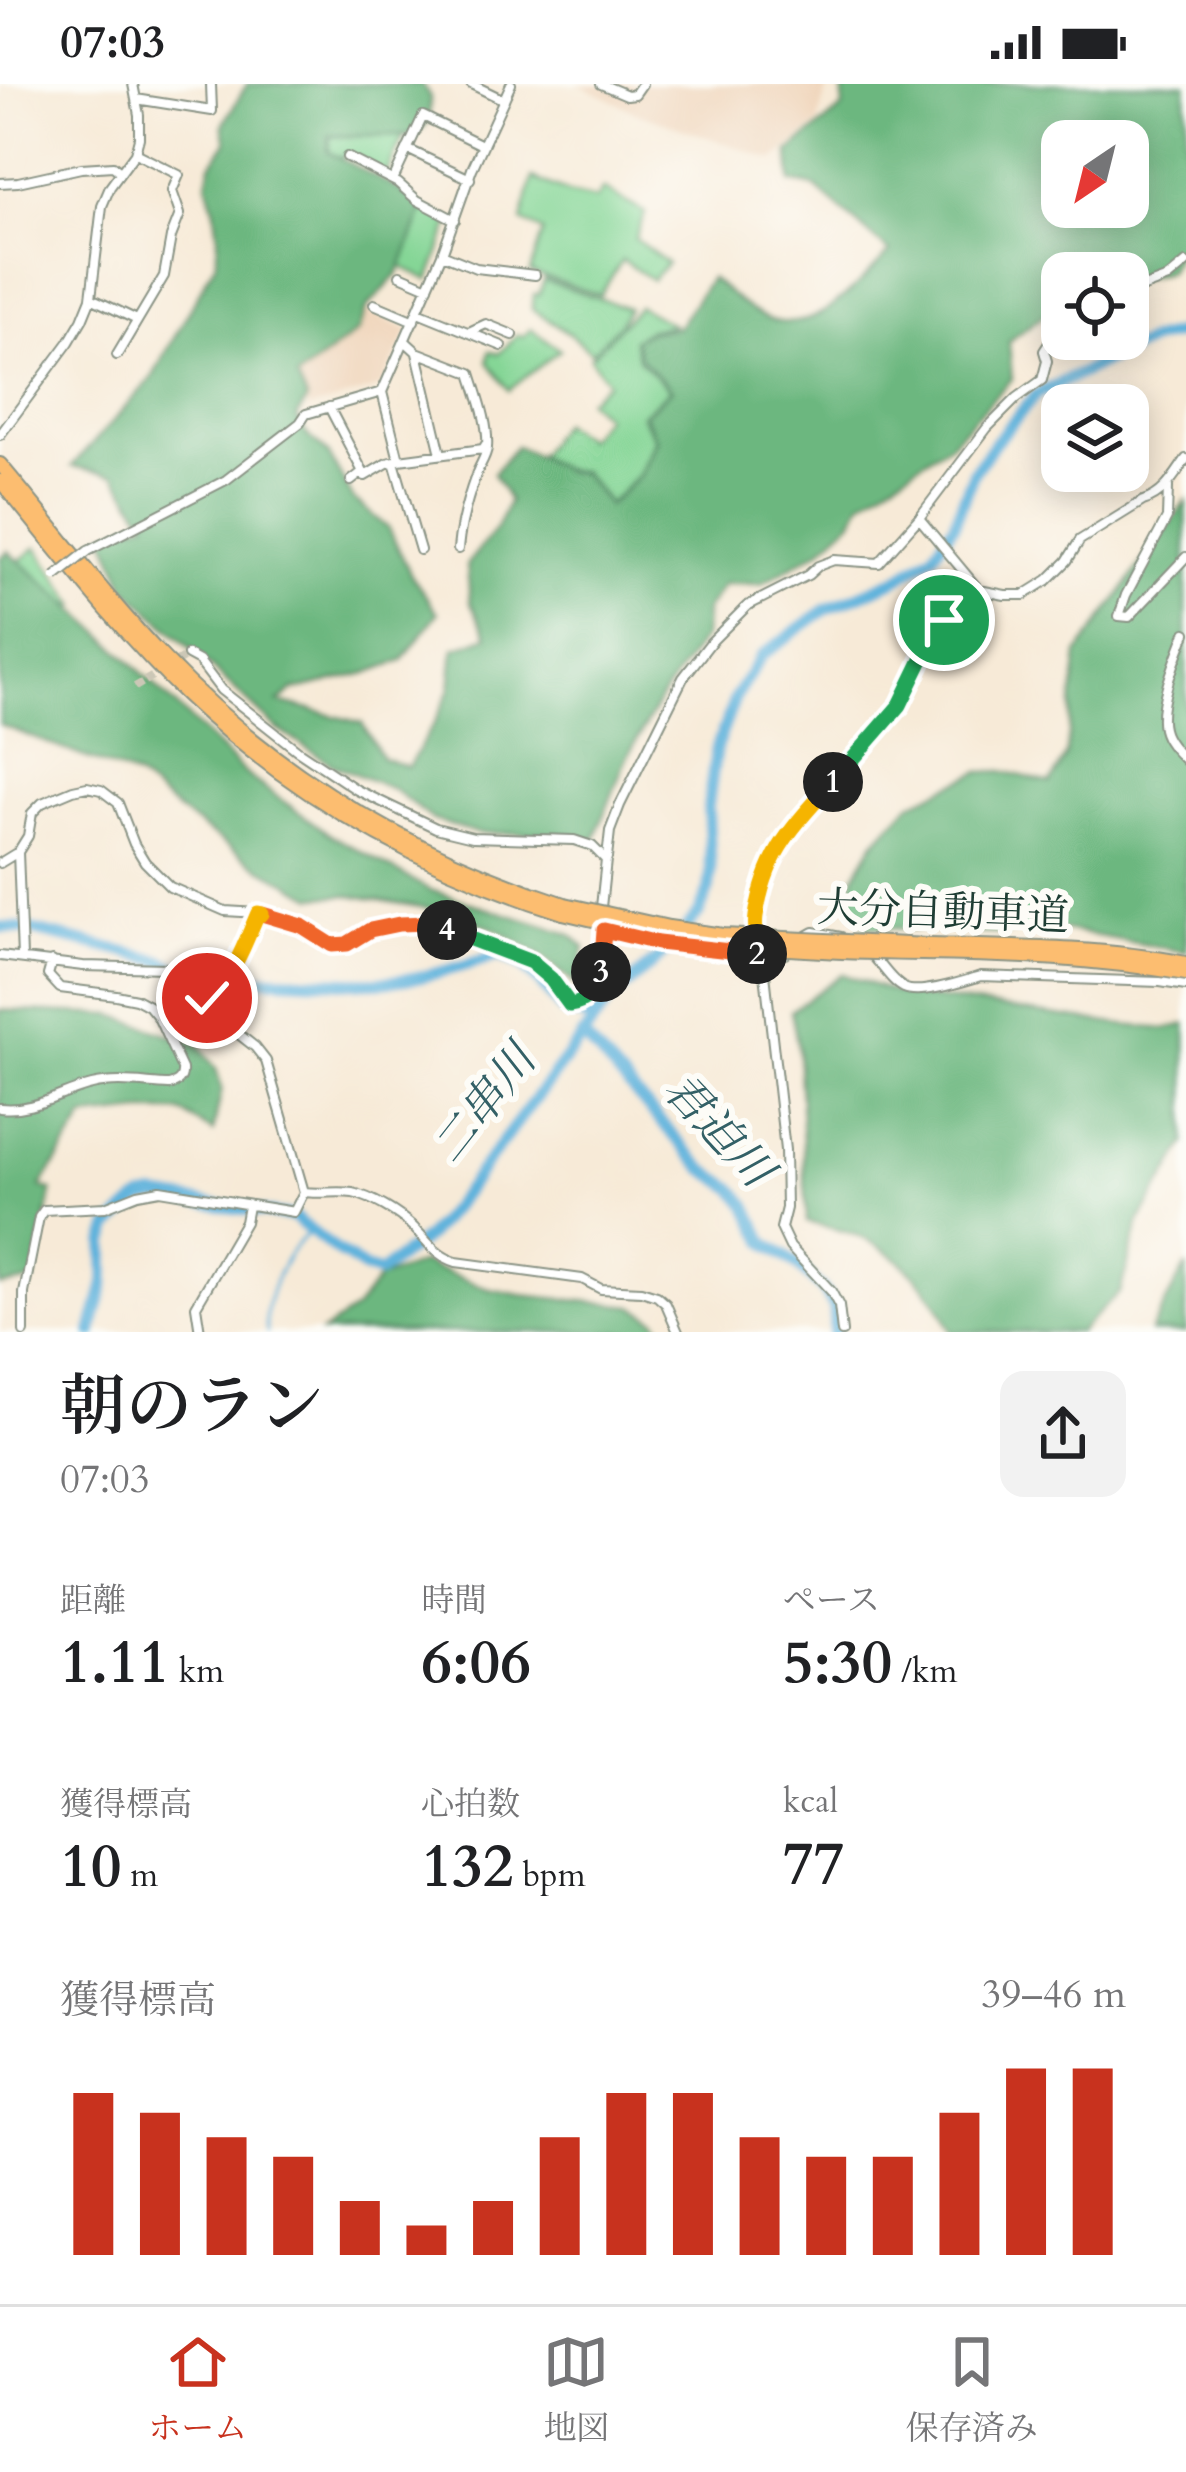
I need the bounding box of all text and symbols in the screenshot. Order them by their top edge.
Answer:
text: 07:03 [60,12,165,73]
north arrow [1041,120,1149,228]
map controls [1041,120,1149,492]
button: locate [1041,252,1149,360]
button: layers [1041,384,1149,492]
pin [893,569,995,671]
icon: arrive [911,587,977,653]
pin: 1 [803,752,863,812]
text: 1 [825,759,841,804]
street label: 大分自動車道 [816,879,1070,945]
pin: 4 [417,900,477,960]
text: 4 [439,907,455,952]
pin: 2 [727,924,787,984]
text: 2 [749,931,765,976]
pin: 3 [571,942,631,1002]
pin [156,947,258,1049]
text: 3 [593,949,609,994]
icon: check [174,965,240,1031]
water label: 二串川 [418,1028,553,1176]
water label: 君迫川 [650,1060,790,1204]
text: 朝のラン [60,1363,324,1452]
button: share [1000,1371,1126,1497]
text: 07:03 [60,1453,150,1506]
text: 距離 [60,1578,126,1623]
text: 時間 [421,1578,487,1623]
text: ペース [783,1578,880,1623]
text: 1.11 [60,1623,170,1704]
text: 6:06 [421,1623,531,1704]
text: 5:30 [783,1623,892,1704]
text: km [170,1649,224,1694]
text: /km [892,1649,957,1694]
text: kcal [783,1779,838,1824]
text: 獲得標高 [60,1782,192,1827]
text: 心拍数 [421,1782,520,1827]
text: 77 [783,1824,844,1905]
text: 10 [60,1827,121,1908]
text: 132 [421,1827,514,1908]
text: m [121,1853,158,1898]
text: bpm [514,1853,586,1898]
text: 39–46 m [981,1968,1126,2021]
text: 獲得標高 [60,1974,216,2027]
tab: ホーム [148,2329,247,2451]
tab: 地図 [543,2329,609,2451]
tab: 保存済み [906,2329,1038,2451]

